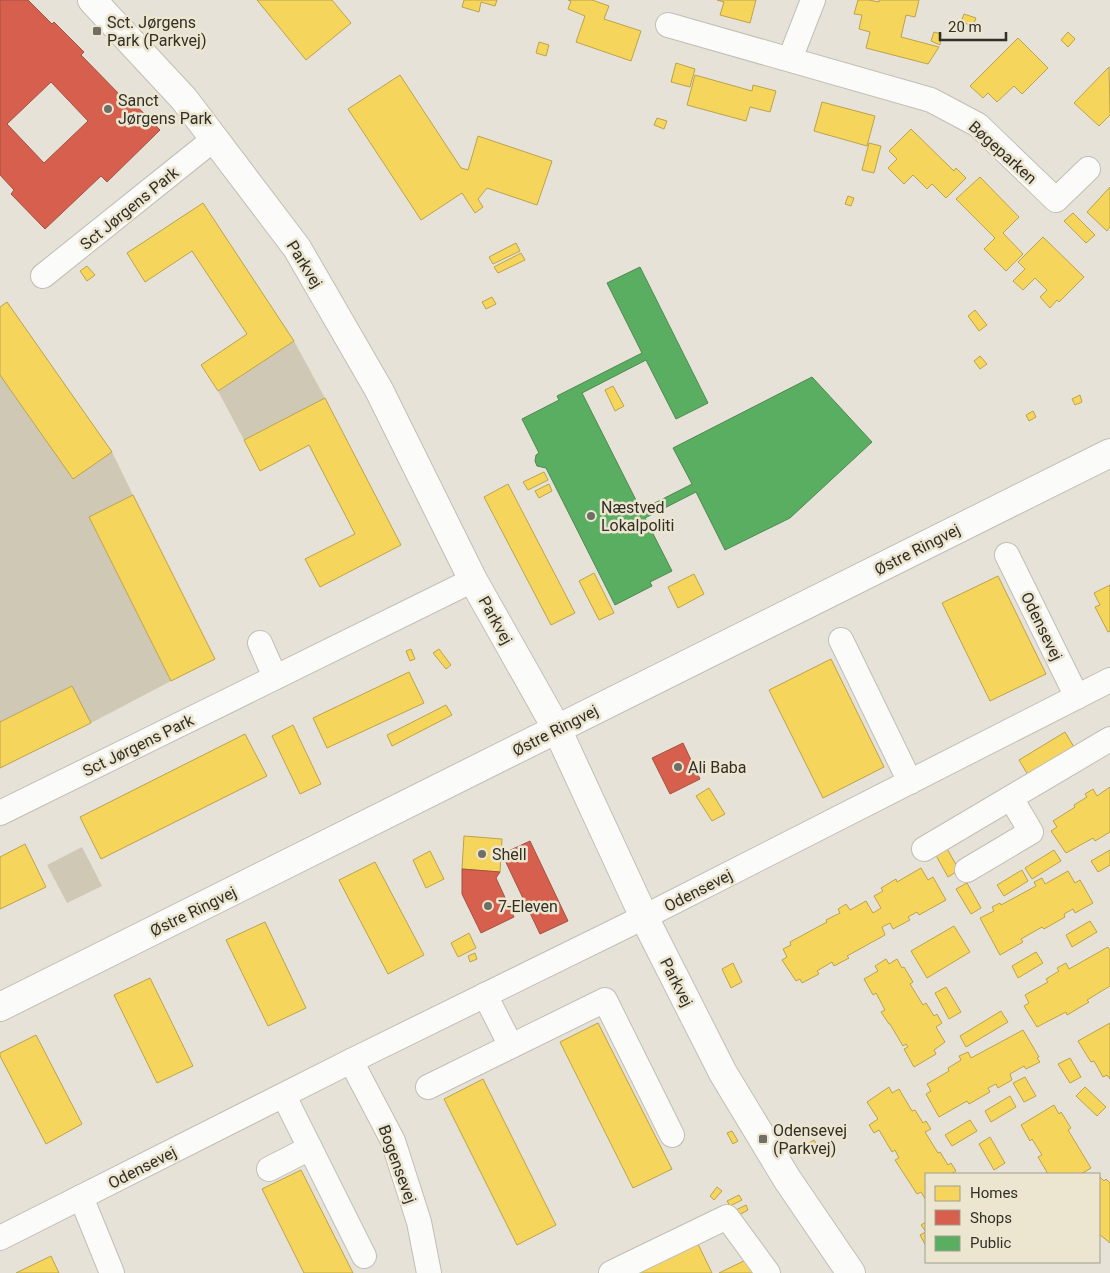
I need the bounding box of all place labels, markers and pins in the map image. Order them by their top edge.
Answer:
place label: Sct. Jørgens Park (Parkvej) [107,13,206,50]
marker: Sct. Jørgens Park (Parkvej) [91,25,103,37]
place label: Sanct Jørgens Park [118,91,213,128]
marker: Sanct Jørgens Park [102,103,114,115]
place label: Næstved Lokalpoliti [601,498,674,535]
marker: Næstved Lokalpoliti [585,510,597,522]
place label: Ali Baba [688,758,747,777]
marker: Ali Baba [672,761,684,773]
place label: Shell [492,845,527,864]
marker: Shell [476,848,488,860]
place label: 7-Eleven [498,897,558,916]
marker: 7-Eleven [482,900,494,912]
place label: Odensevej (Parkvej) [773,1121,847,1158]
marker: Odensevej (Parkvej) [757,1133,769,1145]

